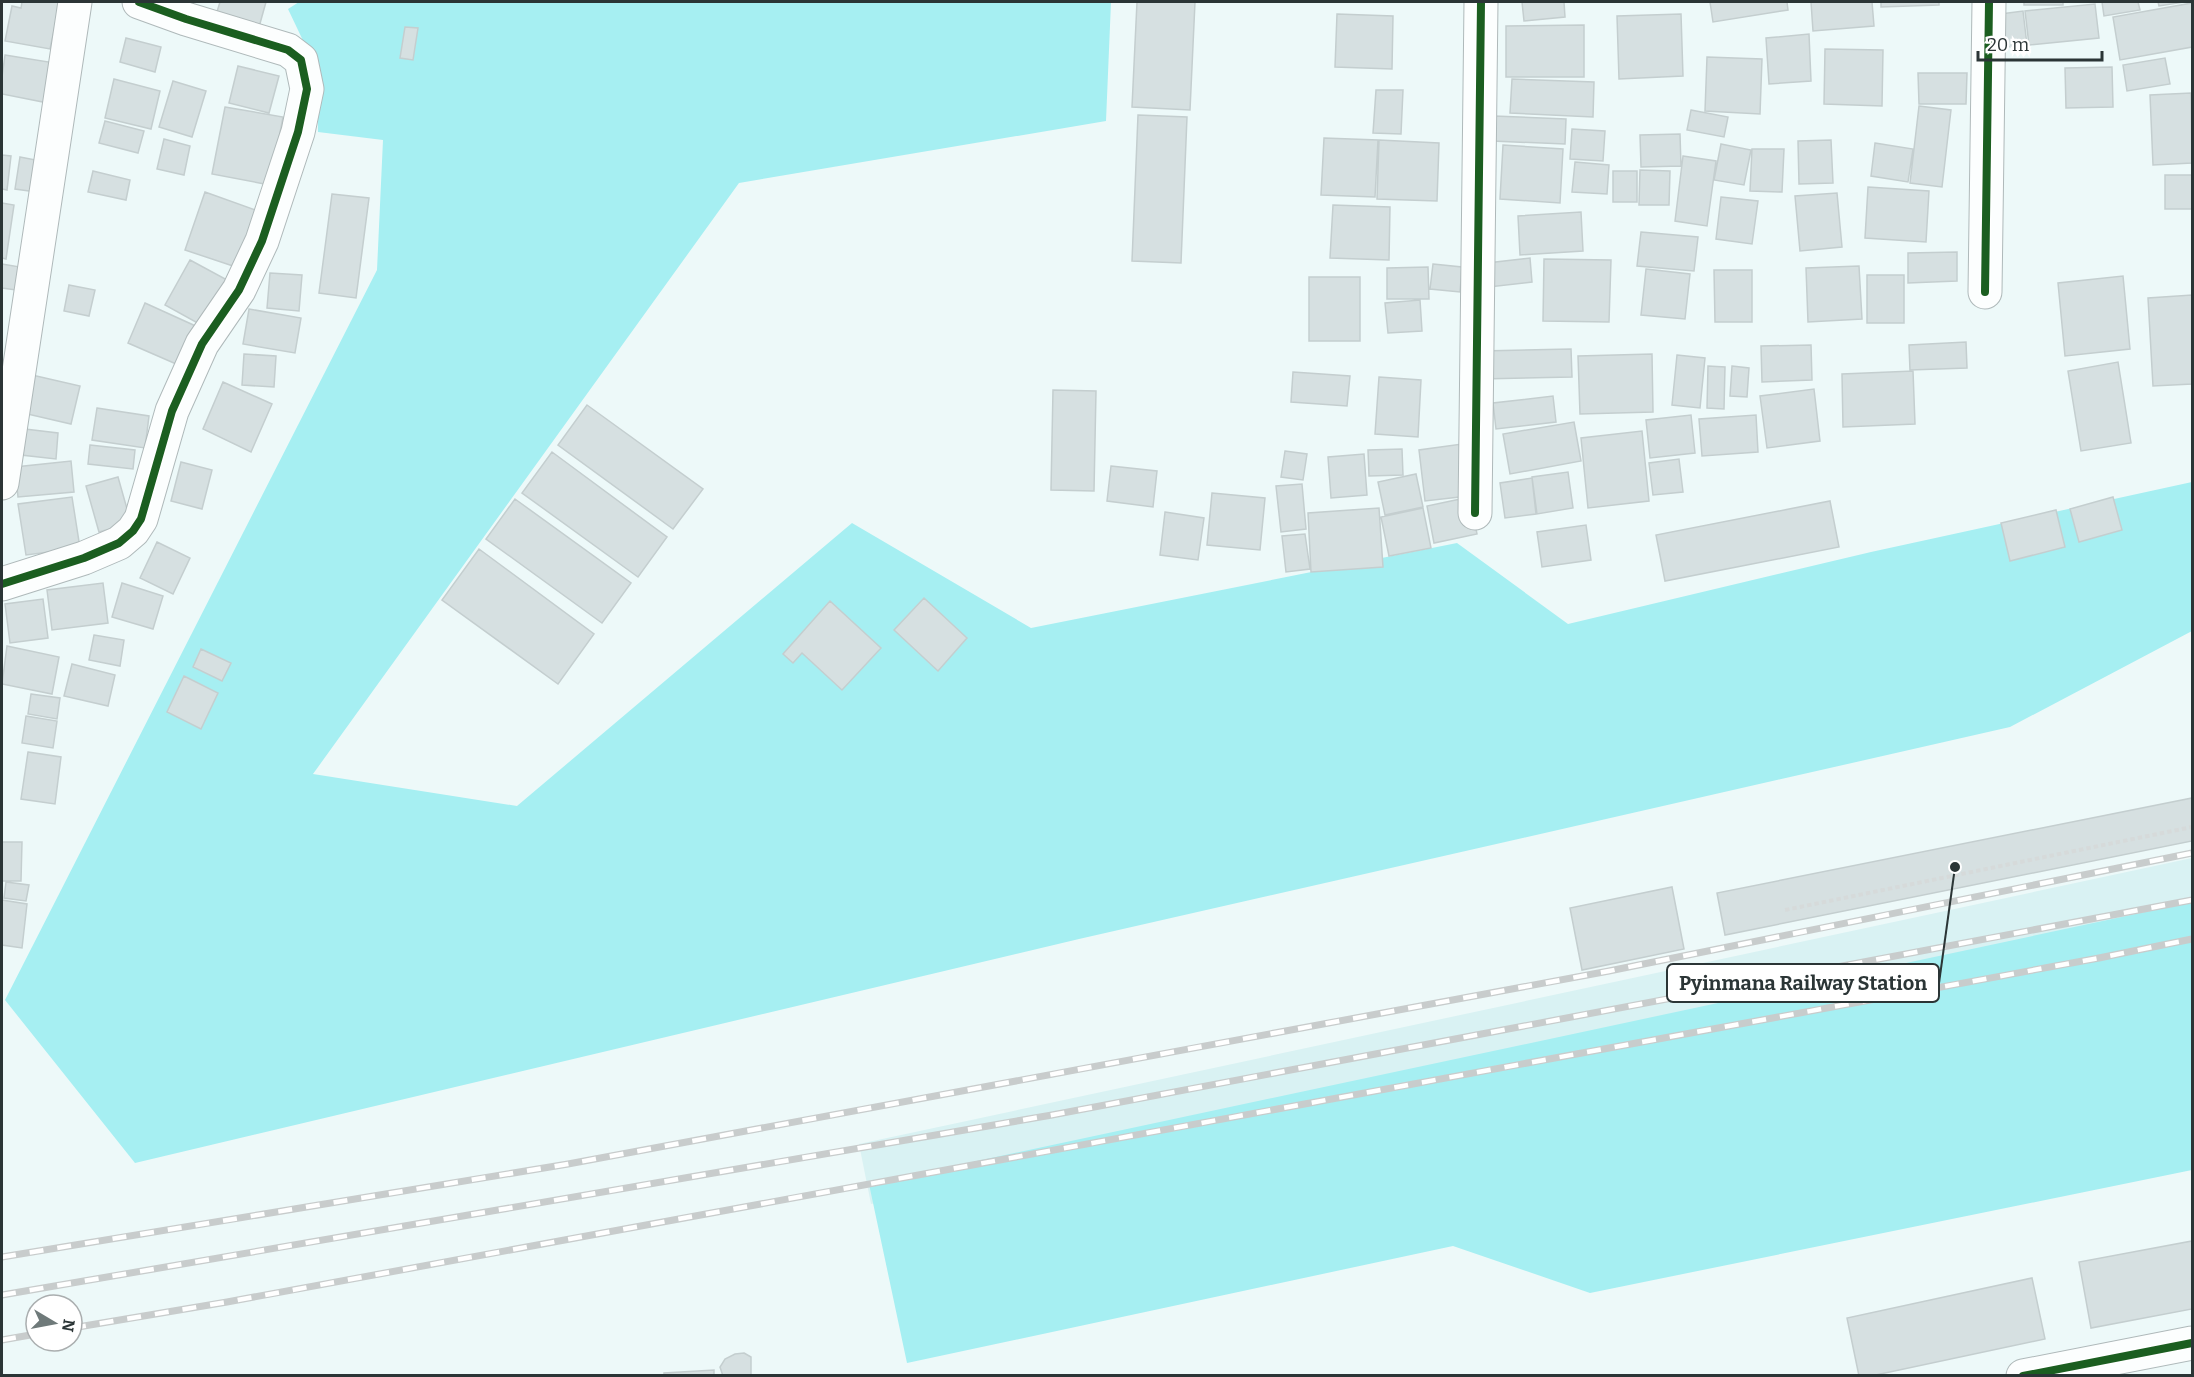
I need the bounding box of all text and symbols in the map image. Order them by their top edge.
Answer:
scale bar [1978,24,2102,62]
text: 20 m [1987,34,2029,56]
callout: Pyinmana Railway Station [1667,964,1939,1002]
text: Pyinmana Railway Station [1679,971,1927,995]
north arrow [24,1293,84,1353]
text: N [58,1318,79,1333]

